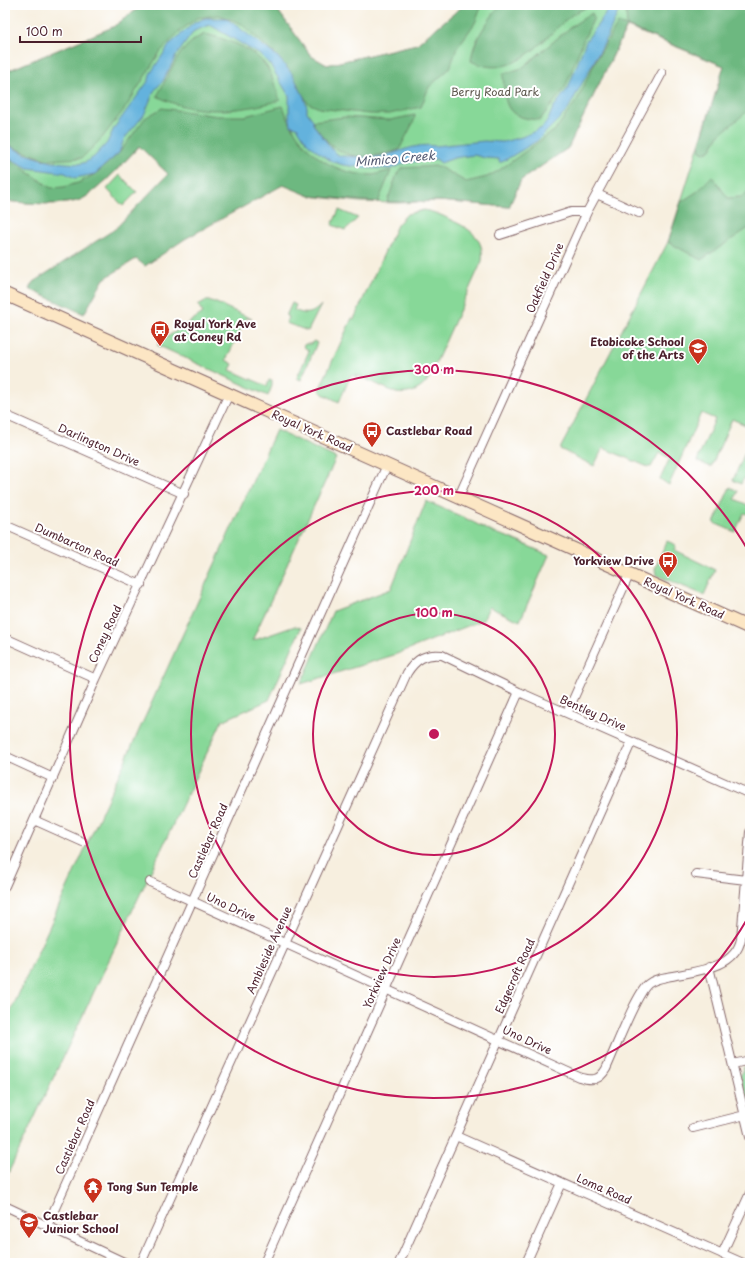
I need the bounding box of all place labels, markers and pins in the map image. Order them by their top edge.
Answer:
place label: Royal York Ave at Coney Rd [174,315,256,345]
bus stop icon: Royal York Ave at Coney Rd [149,319,171,347]
place label: Etobicoke School of the Arts [590,333,685,363]
school or university icon: Etobicoke School of the Arts [687,337,709,365]
bus stop icon: Castlebar Road [361,420,383,448]
place label: Castlebar Road [386,422,473,439]
bus stop icon: Yorkview Drive [657,550,679,578]
place label: Yorkview Drive [573,552,654,569]
centre of rings [427,727,441,741]
temple icon: Tong Sun Temple [82,1176,104,1204]
place label: Tong Sun Temple [107,1178,199,1195]
place label: Castlebar Junior School [43,1207,119,1237]
school or university icon: Castlebar Junior School [18,1211,40,1239]

